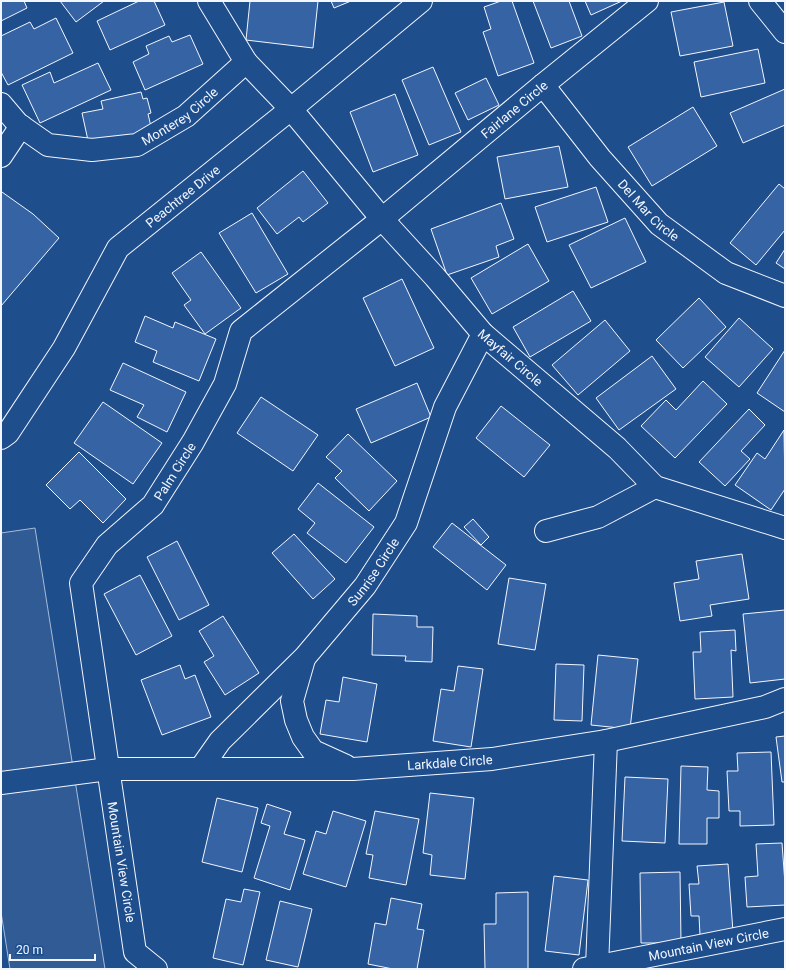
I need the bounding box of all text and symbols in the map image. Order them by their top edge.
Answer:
street label: Fairlane Circle [478,77,551,142]
street label: Monterey Circle [139,84,221,149]
street label: Peachtree Drive [143,162,223,231]
street label: Del Mar Circle [615,176,682,244]
street label: Mayfair Circle [475,326,545,389]
street label: Palm Circle [151,440,199,503]
street label: Sunrise Circle [345,535,402,609]
street label: Larkdale Circle [407,752,493,773]
street label: Mountain View Circle [105,801,138,924]
street label: Mountain View Circle [647,925,770,964]
scale bar [10,936,95,962]
text: 20 m [16,943,43,957]

